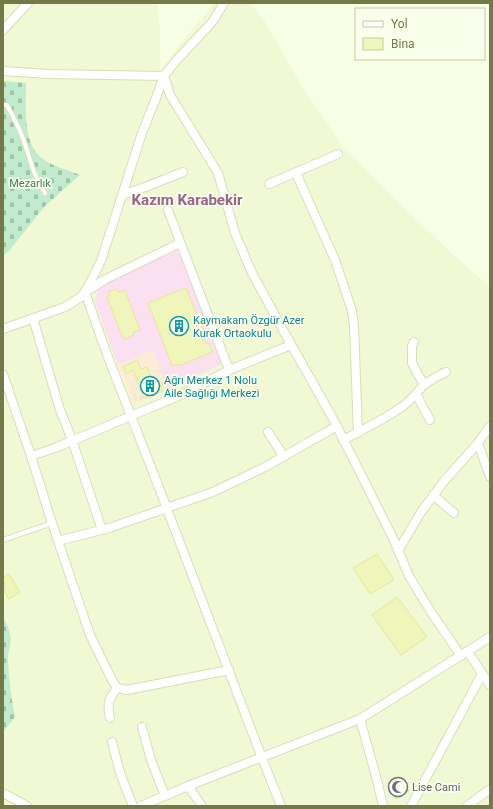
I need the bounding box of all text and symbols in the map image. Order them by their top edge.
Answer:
legend [355,8,485,60]
text: Yol [391,17,408,31]
text: Bina [391,37,415,51]
park label: Mezarlık [9,177,51,190]
district label: Kazım Karabekir [132,191,243,209]
place label: Kaymakam Özgür Azer Kurak Ortaokulu [193,314,305,340]
building icon: Kaymakam Özgür Azer Kurak Ortaokulu [168,315,190,337]
place label: Ağrı Merkez 1 Nolu Aile Sağlığı Merkezi [164,374,259,400]
building icon: Ağrı Merkez 1 Nolu Aile Sağlığı Merkezi [139,375,161,397]
mosque icon: Lise Cami [387,776,409,798]
place label: Lise Cami [412,781,460,794]

